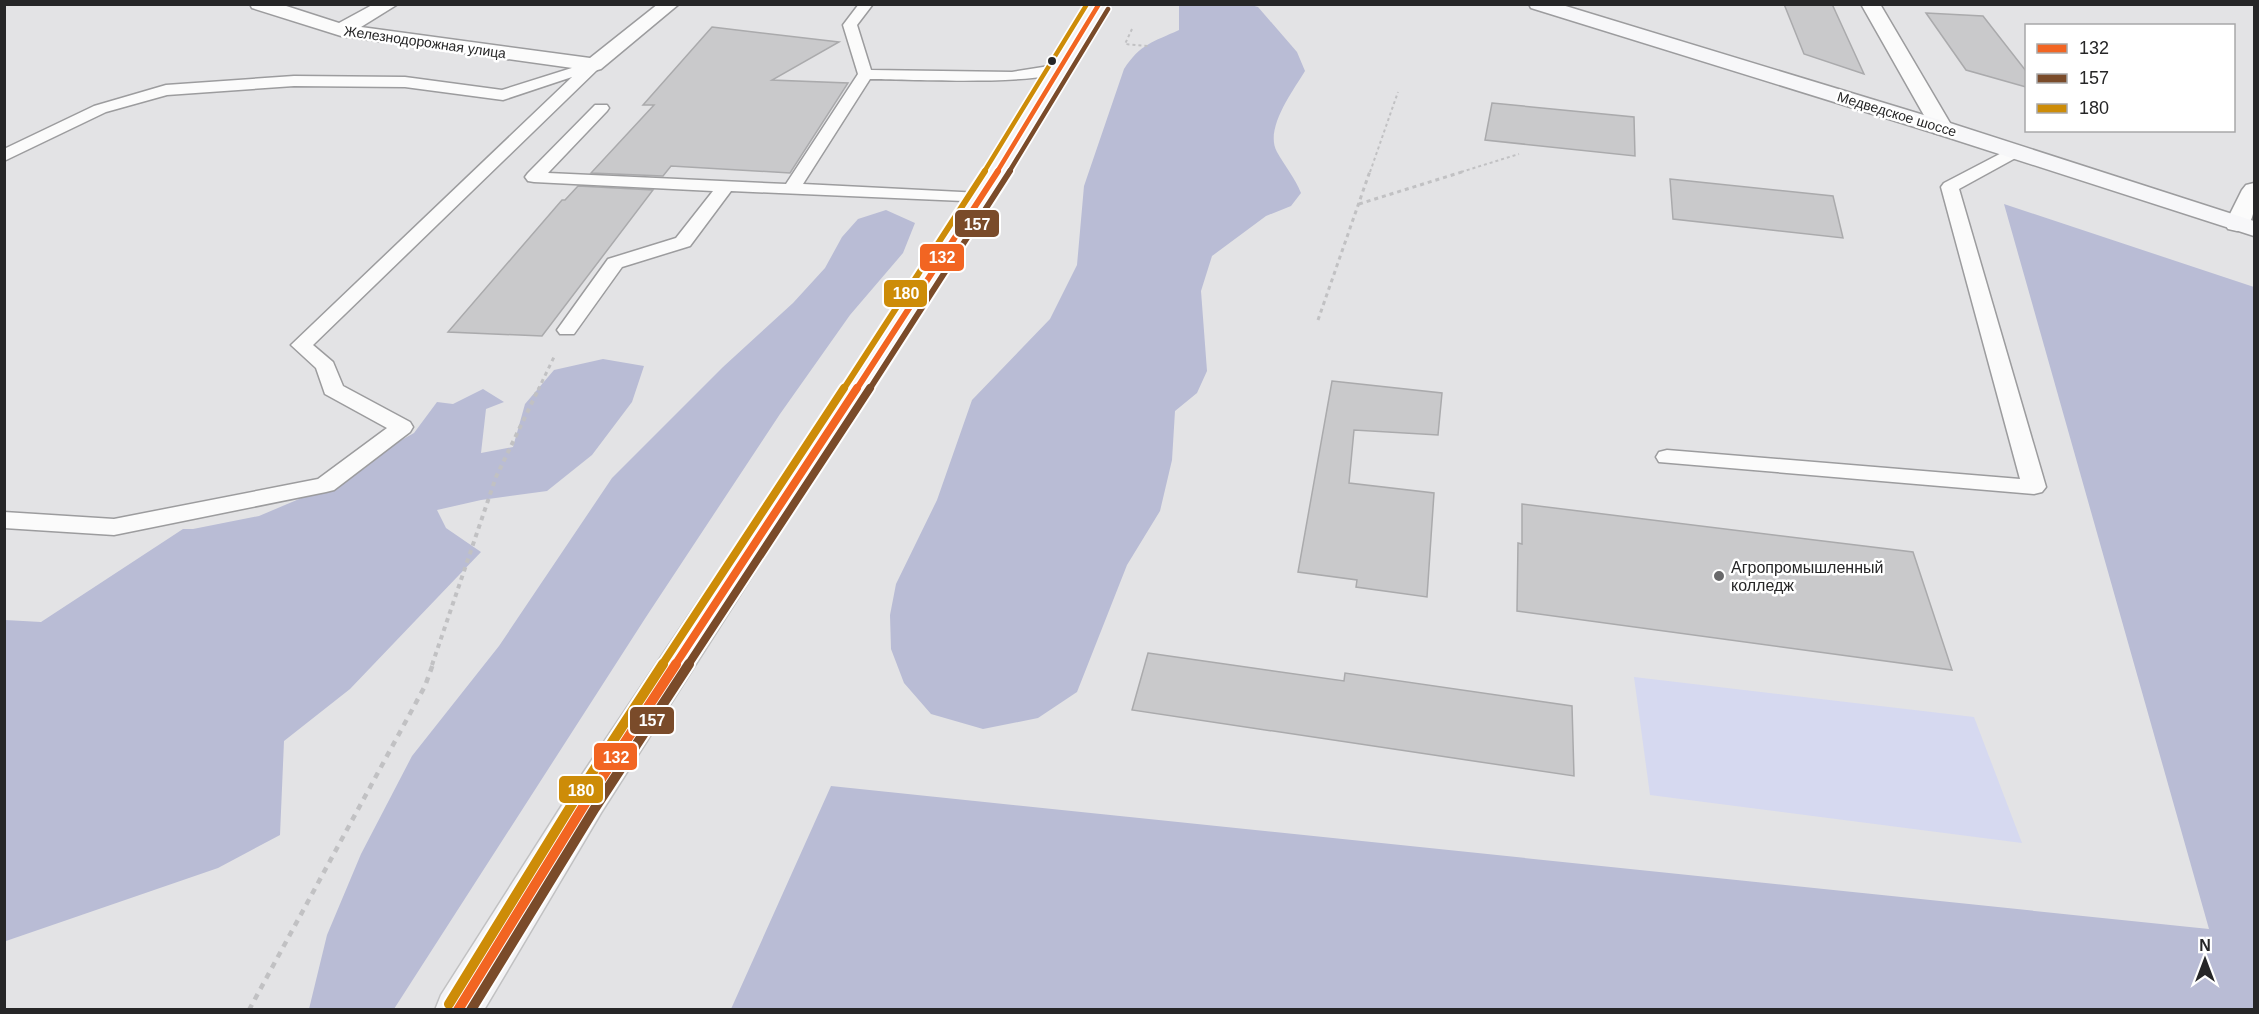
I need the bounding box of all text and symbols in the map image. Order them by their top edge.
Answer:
street label: Железнодорожная улица [343,23,507,61]
legend [2025,24,2235,132]
text: 132 [2079,38,2109,58]
unlabelled marker [1046,55,1058,67]
text: 157 [2079,68,2109,88]
street label: Медведское шоссе [1835,88,1959,140]
text: 180 [2079,98,2109,118]
line badge: 157 [954,209,1000,238]
text: 157 [964,216,990,233]
line badge: 132 [919,243,965,272]
text: 132 [929,249,955,266]
line badge: 180 [883,279,928,308]
text: 180 [893,285,919,302]
place label: Агропромышленный колледж [1731,559,1883,594]
marker: Агропромышленный колледж [1712,569,1726,583]
line badge: 157 [629,706,675,735]
text: 157 [639,712,665,729]
line badge: 132 [593,742,638,771]
text: 132 [603,749,629,766]
line badge: 180 [558,775,604,804]
text: 180 [568,782,594,799]
north arrow [2175,930,2235,990]
text: N [2199,937,2211,954]

